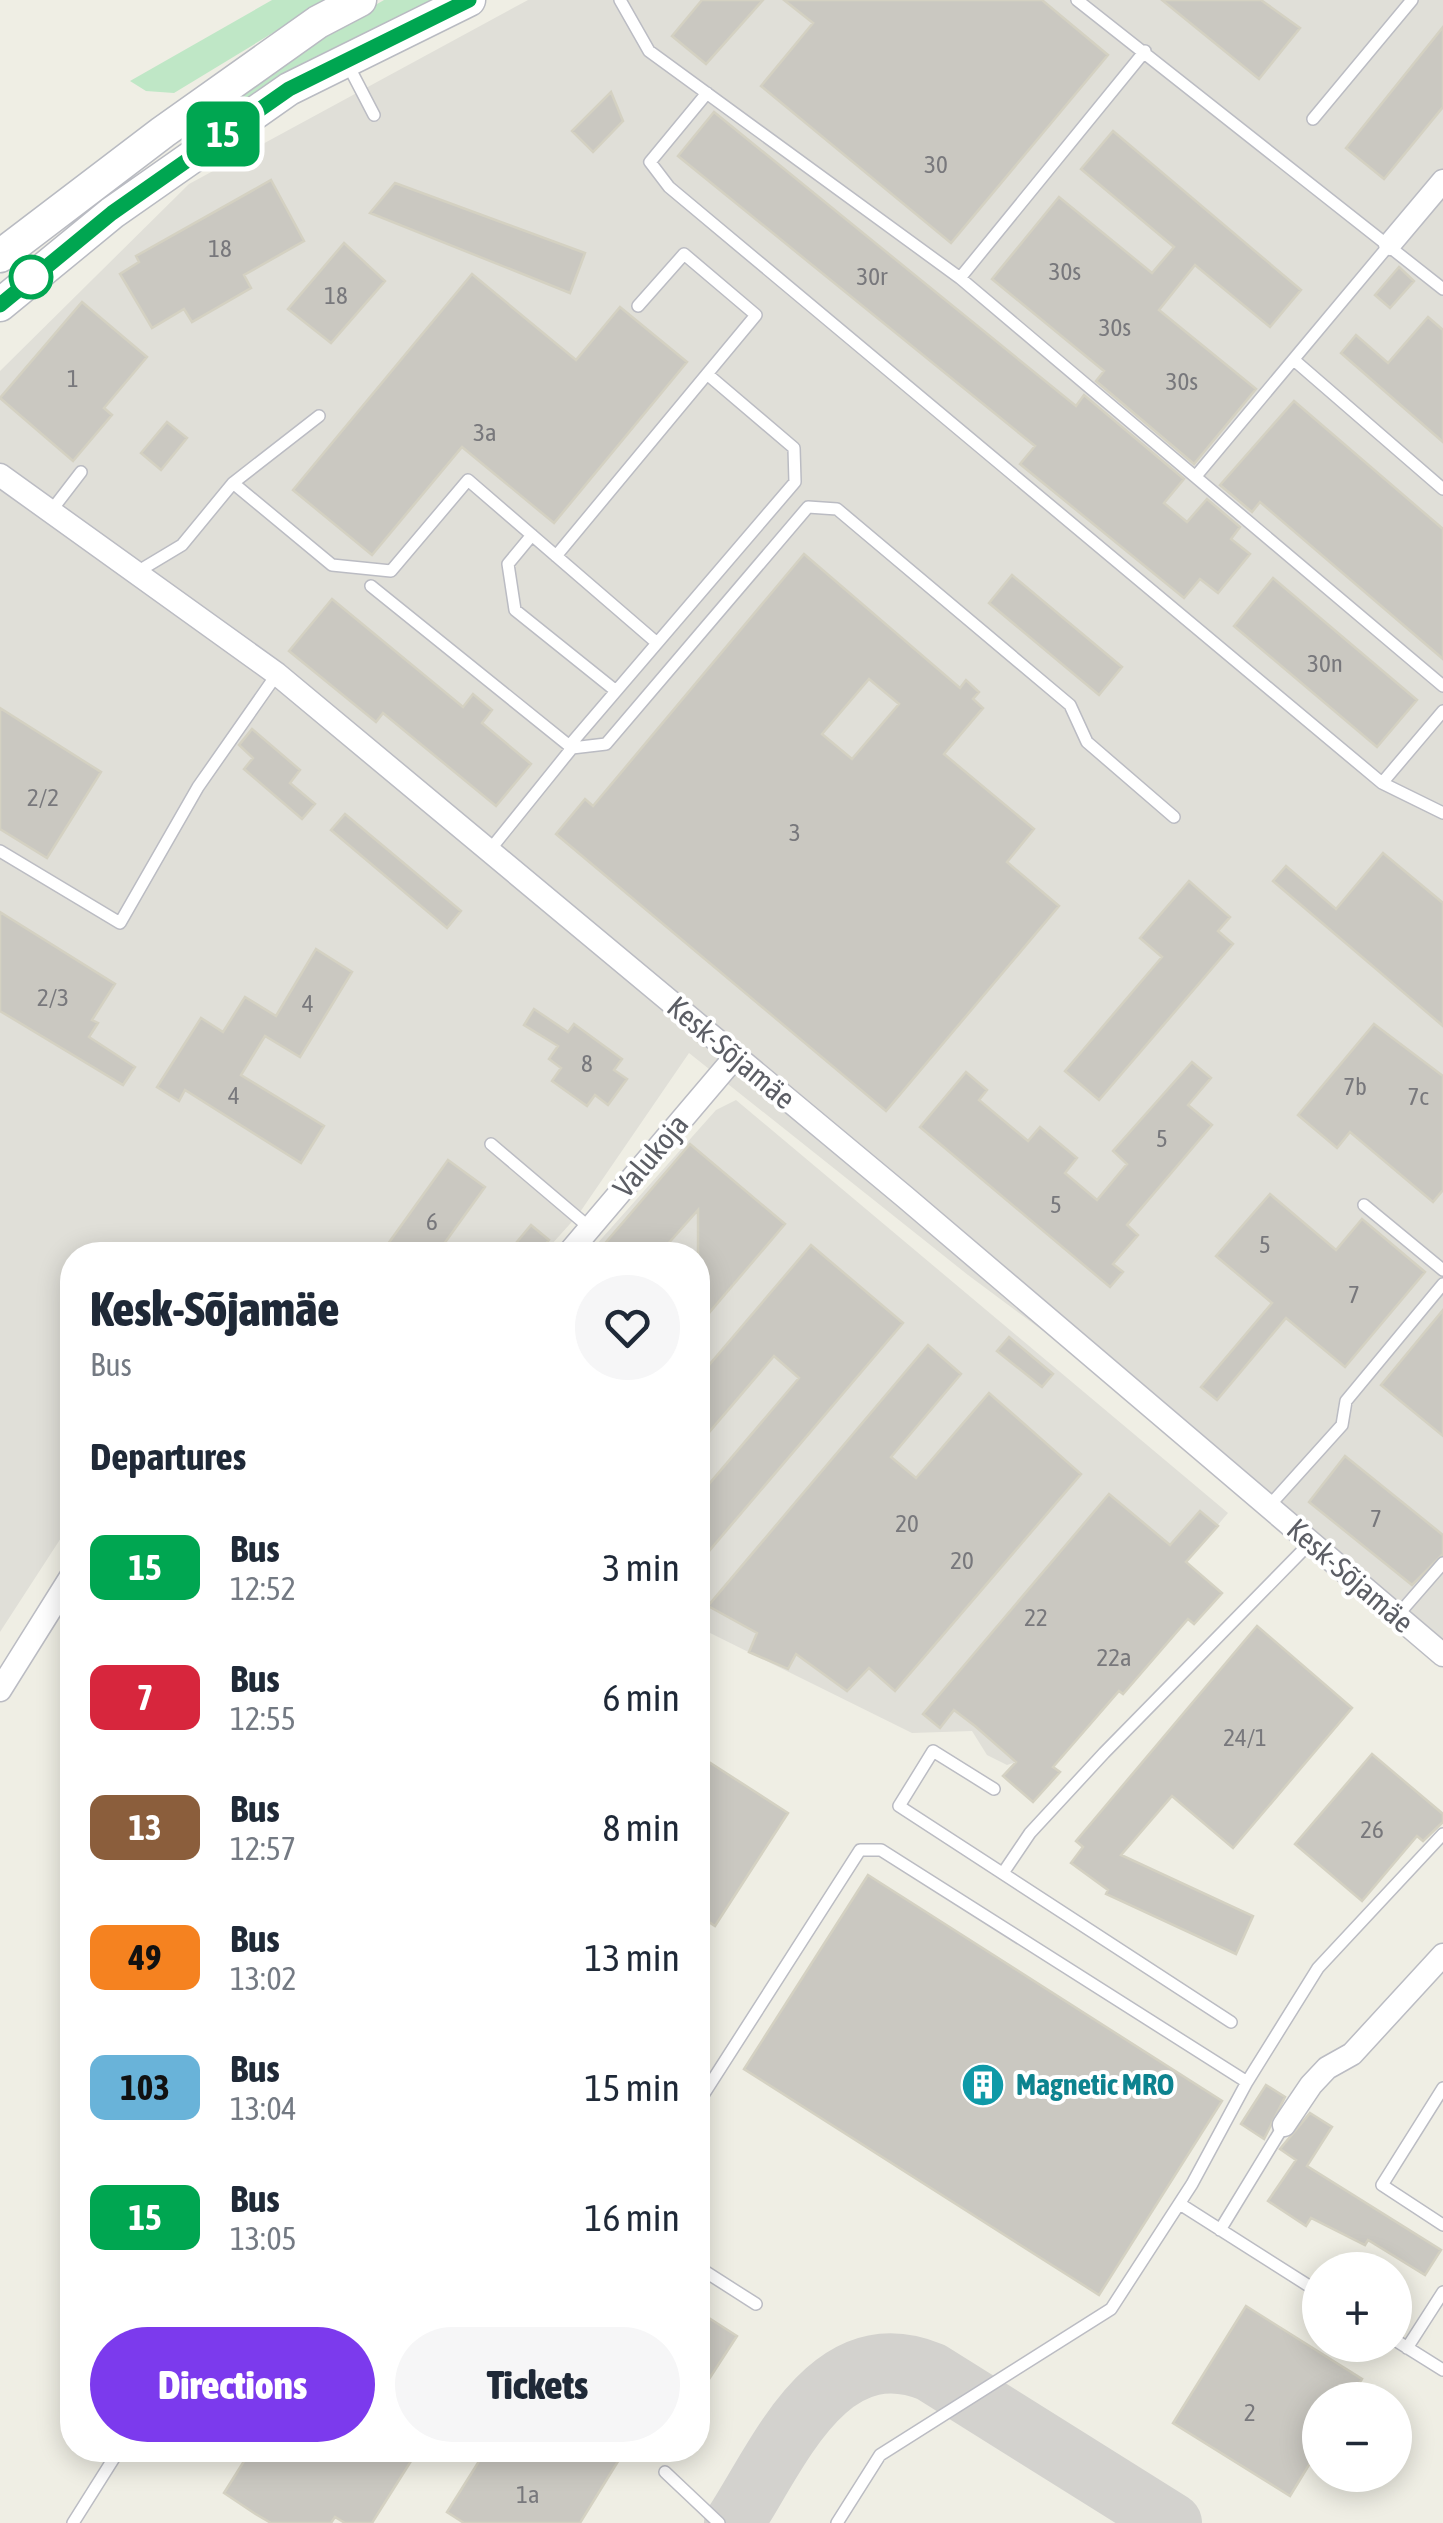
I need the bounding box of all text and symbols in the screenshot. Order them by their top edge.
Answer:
line badge: 15 [178,102,268,166]
text: 15 [207,114,239,154]
house number: 30 [924,150,948,178]
house number: 18 [208,234,232,262]
unlabelled marker [10,256,52,298]
house number: 30s [1049,257,1081,285]
house number: 30r [857,262,888,290]
house number: 18 [324,281,348,309]
house number: 30s [1099,313,1131,341]
house number: 1 [67,364,79,392]
house number: 30s [1166,367,1198,395]
house number: 3a [473,418,497,446]
house number: 30n [1307,649,1343,677]
house number: 2/2 [27,783,59,811]
house number: 3 [789,818,801,846]
house number: 2/3 [37,983,69,1011]
house number: 4 [302,989,314,1017]
street label: Kesk-Sõjamäe [661,989,802,1115]
house number: 8 [581,1049,593,1077]
house number: 7b [1343,1072,1367,1100]
house number: 4 [228,1081,240,1109]
house number: 7c [1407,1082,1429,1110]
street label: Valukoja [606,1107,695,1204]
house number: 5 [1156,1124,1168,1152]
house number: 5 [1050,1190,1062,1218]
house number: 6 [426,1207,438,1235]
house number: 5 [1259,1230,1271,1258]
button: heart [575,1275,680,1380]
house number: 7 [1348,1280,1360,1308]
text: Kesk-Sõjamäe [90,1281,339,1336]
text: Bus [90,1346,132,1383]
text: Departures [90,1435,246,1478]
house number: 7 [1370,1504,1382,1532]
house number: 20 [895,1509,919,1537]
street label: Kesk-Sõjamäe [1281,1511,1421,1639]
text: Bus [230,1527,280,1570]
text: 3 min [602,1546,680,1589]
house number: 20 [950,1546,974,1574]
text: 15 [129,1547,161,1587]
text: 12:52 [230,1570,296,1607]
house number: 22 [1024,1603,1048,1631]
house number: 22a [1096,1643,1132,1671]
text: Bus [230,1657,280,1700]
text: 6 min [602,1676,680,1719]
text: 7 [137,1677,153,1717]
text: 12:55 [230,1700,296,1737]
house number: 24/1 [1223,1723,1267,1751]
text: Bus [230,1787,280,1830]
text: 8 min [602,1806,680,1849]
text: 13 [129,1807,161,1847]
house number: 26 [1360,1815,1384,1843]
text: 12:57 [230,1830,296,1867]
text: Bus [230,1917,280,1960]
text: 13 min [585,1936,680,1979]
text: 49 [129,1937,161,1977]
text: 13:02 [230,1960,297,1997]
text: Bus [230,2047,280,2090]
building icon: Magnetic MRO [960,2062,1006,2108]
text: 15 min [585,2066,680,2109]
text: 103 [120,2067,170,2107]
place label: Magnetic MRO [1016,2067,1174,2101]
text: 13:04 [230,2090,297,2127]
text: Bus [230,2177,280,2220]
text: 16 min [585,2196,680,2239]
text: 15 [129,2197,161,2237]
text: 13:05 [230,2220,297,2257]
map controls [1302,2252,1412,2492]
button: + [1302,2252,1412,2362]
button: Directions [90,2327,375,2442]
button: Tickets [395,2327,680,2442]
button: − [1302,2382,1412,2492]
house number: 2 [1244,2398,1256,2426]
house number: 1a [516,2480,540,2508]

